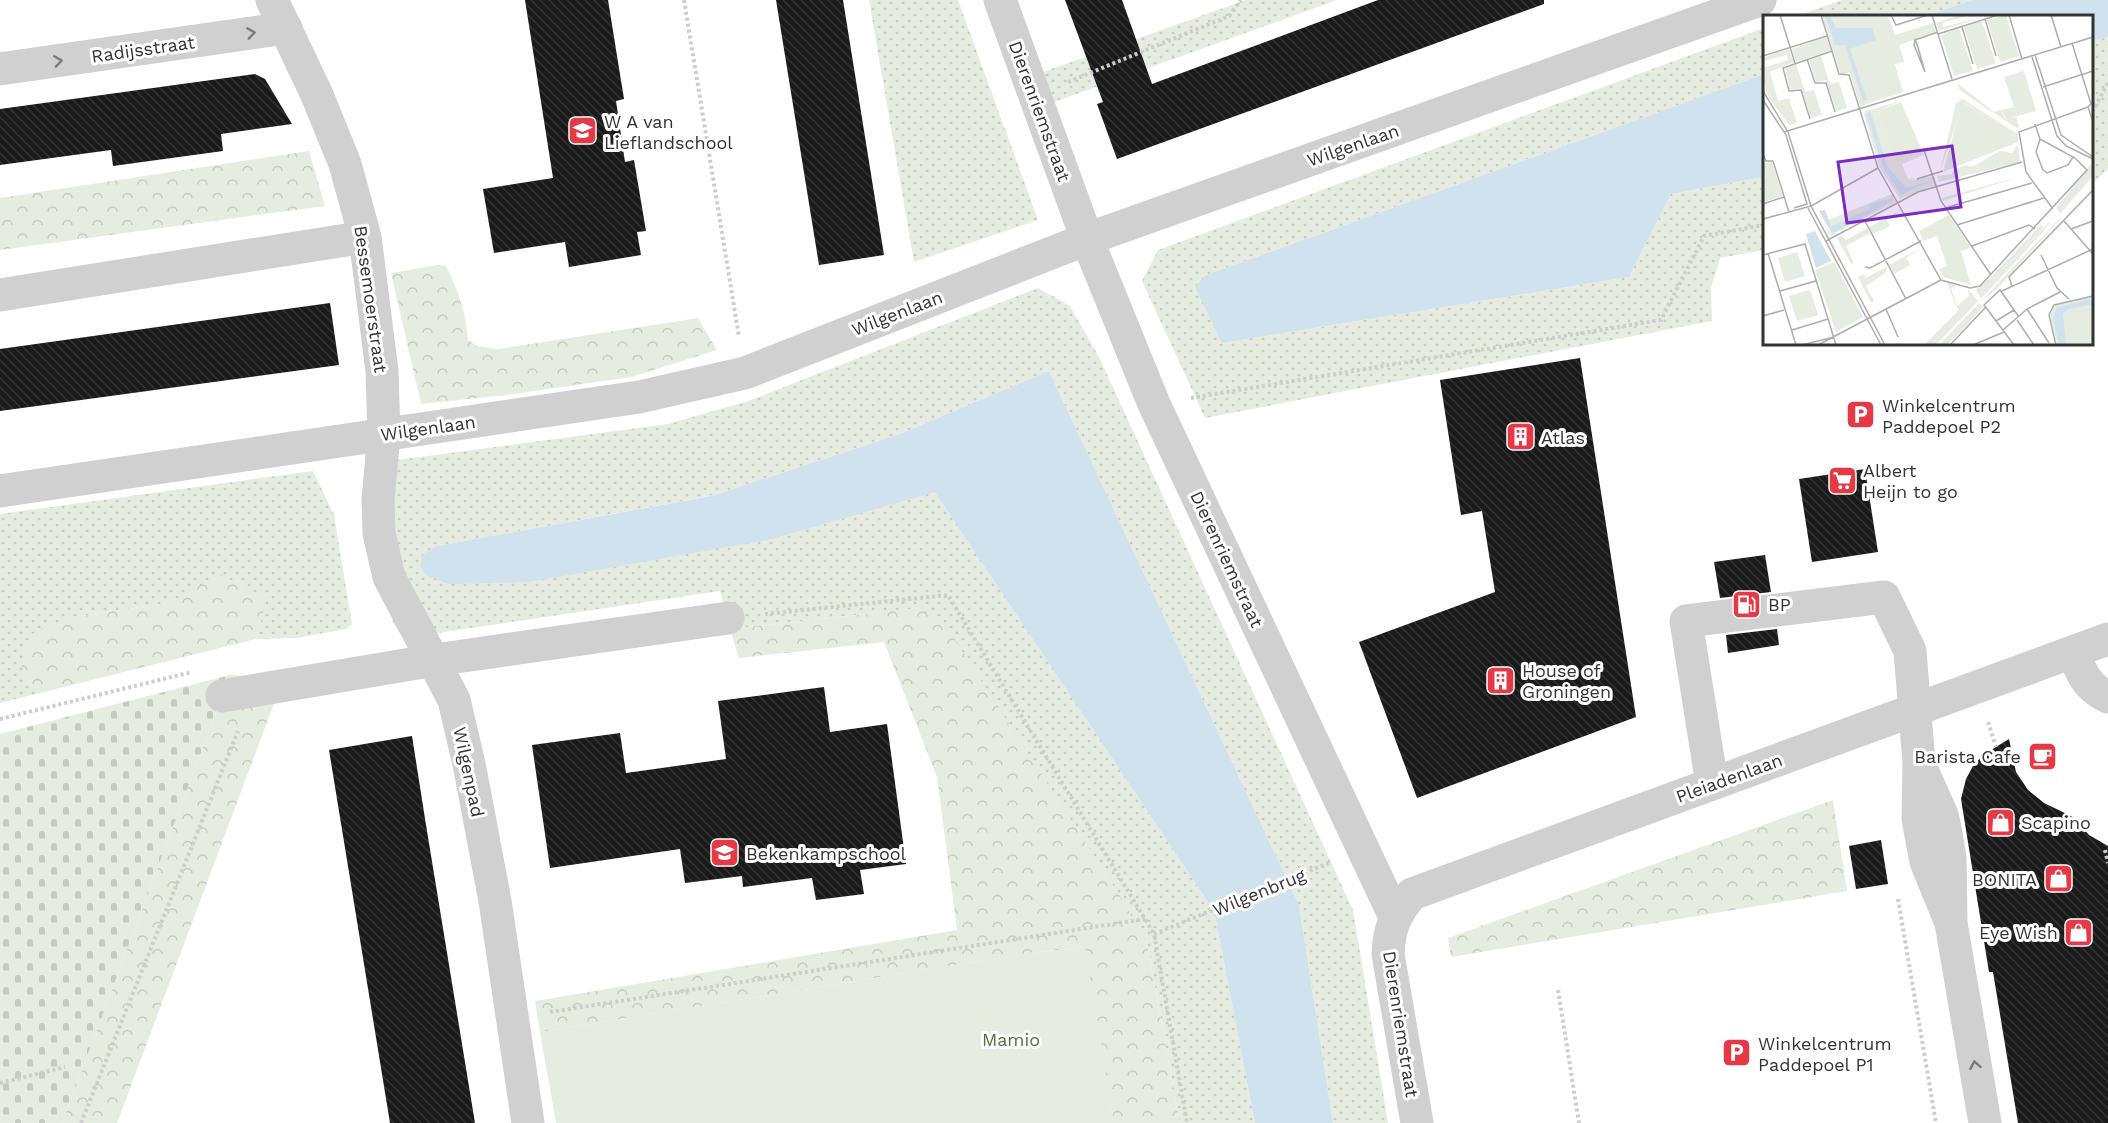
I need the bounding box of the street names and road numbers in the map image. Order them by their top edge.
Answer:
street label: Radijsstraat [90,31,196,67]
street label: Dierenriemstraat [1005,38,1075,185]
street label: Wilgenlaan [1304,119,1402,171]
street label: Bessemoerstraat [350,224,392,374]
street label: Wilgenlaan [849,286,945,340]
street label: Wilgenlaan [379,411,477,445]
street label: Dierenriemstraat [1186,487,1268,631]
street label: Wilgenpad [449,725,489,819]
street label: Pleiadenlaan [1673,749,1785,807]
street label: Wilgenbrug [1210,864,1309,920]
street label: Dierenriemstraat [1379,949,1423,1099]

